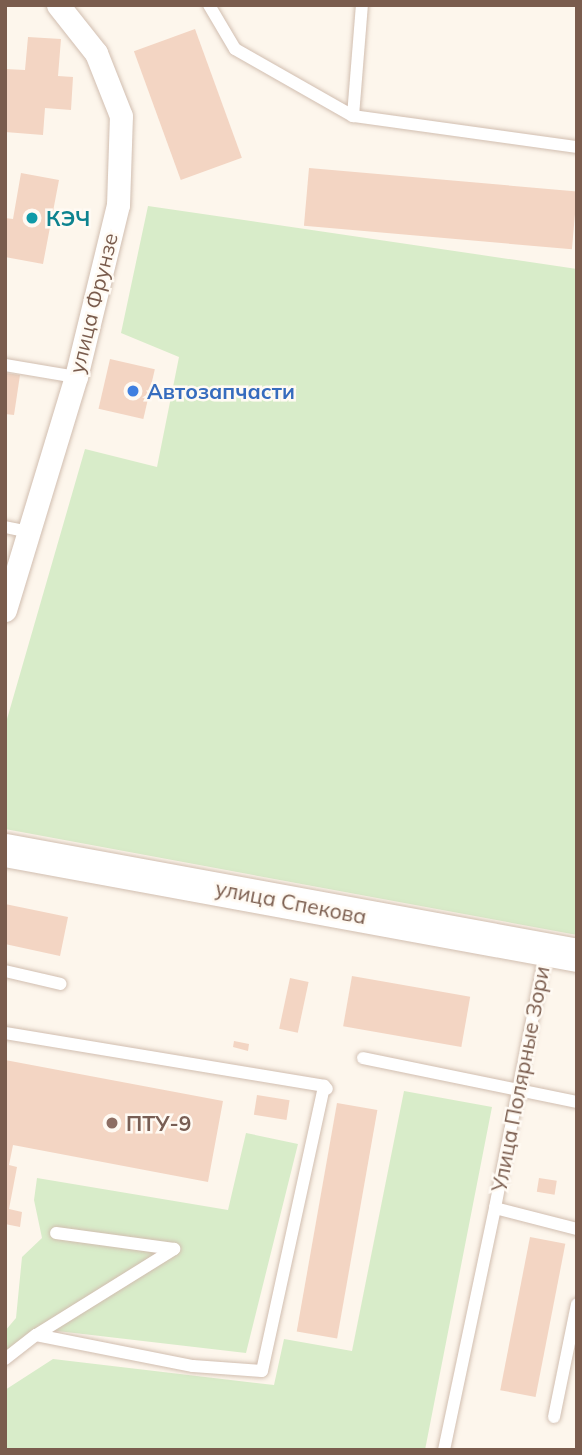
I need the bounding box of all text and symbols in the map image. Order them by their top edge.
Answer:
place label: КЭЧ [46,205,90,231]
marker: КЭЧ [24,210,40,226]
street label: улица Фрунзе [63,230,123,376]
place label: Автозапчасти [147,378,295,404]
marker: Автозапчасти [125,383,141,399]
street label: улица Спекова [213,875,369,929]
street label: Улица Полярные Зори [486,964,554,1194]
place label: ПТУ-9 [126,1110,191,1136]
marker: ПТУ-9 [104,1115,120,1131]

